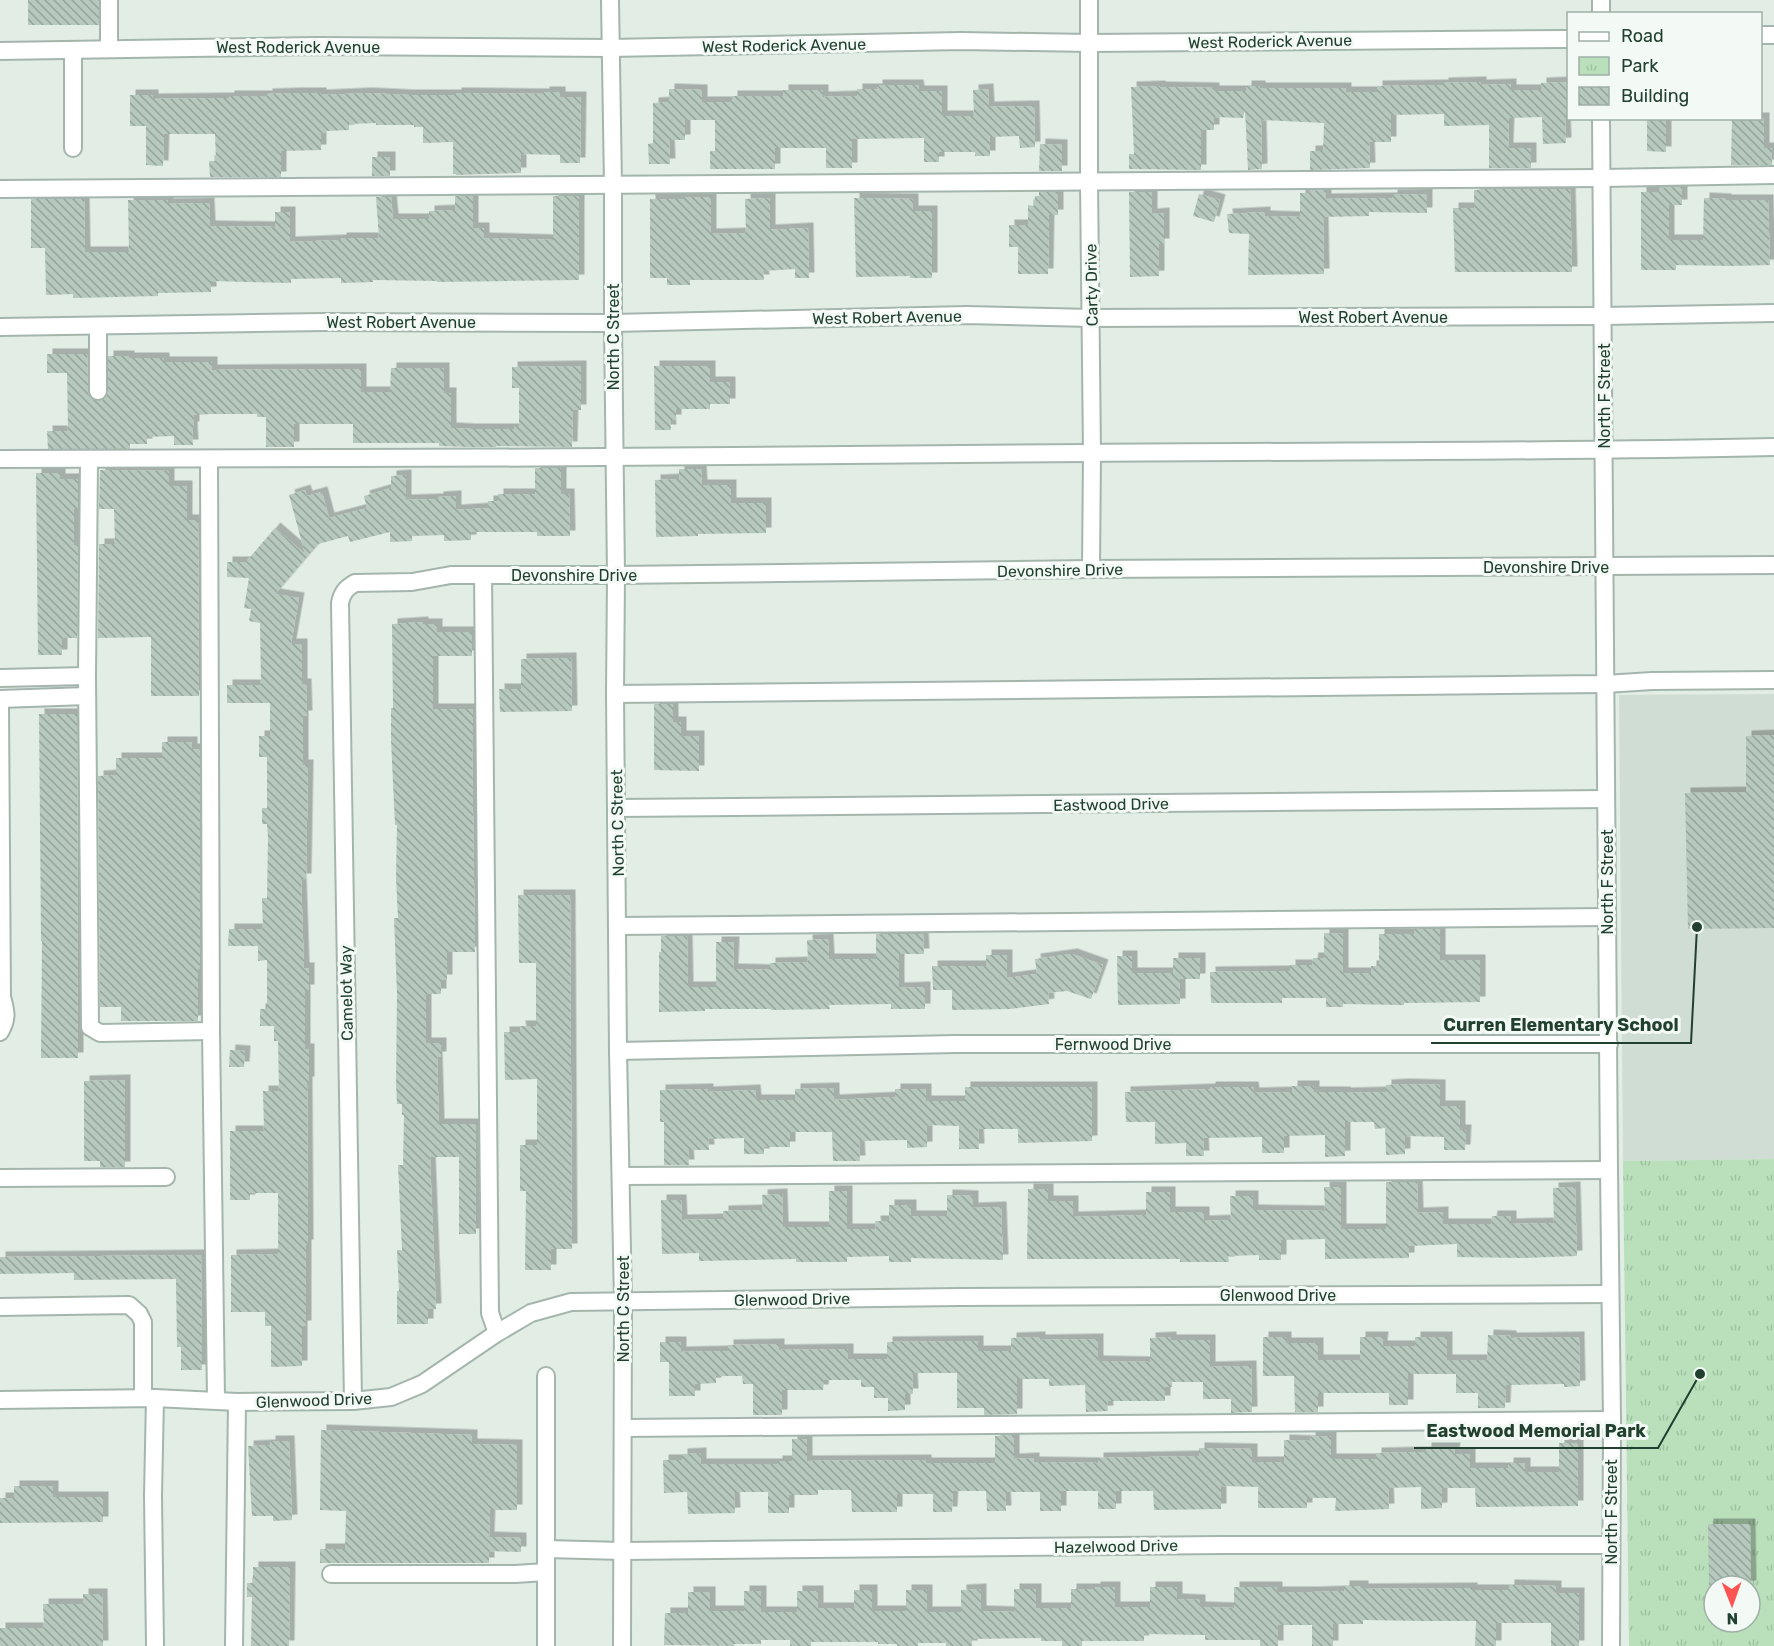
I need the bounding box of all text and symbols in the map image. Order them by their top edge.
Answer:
legend [1567,12,1762,120]
text: Road [1621,25,1664,47]
street label: West Roderick Avenue [1188,31,1352,52]
street label: West Roderick Avenue [702,35,866,56]
street label: West Roderick Avenue [216,38,380,57]
text: Park [1621,55,1659,77]
text: Building [1621,85,1689,107]
street label: Carty Drive [1081,243,1102,326]
street label: North C Street [604,283,623,391]
street label: West Robert Avenue [812,307,962,328]
street label: West Robert Avenue [1298,308,1448,327]
street label: West Robert Avenue [326,313,476,332]
street label: North F Street [1595,343,1614,449]
street label: Devonshire Drive [1483,558,1609,577]
street label: Devonshire Drive [997,560,1123,581]
street label: Devonshire Drive [511,566,637,585]
street label: North C Street [607,769,628,877]
street label: Eastwood Drive [1053,794,1169,815]
street label: North F Street [1598,829,1617,935]
street label: Camelot Way [336,945,357,1041]
callout: Curren Elementary School [1431,1007,1691,1043]
text: Curren Elementary School [1443,1014,1679,1036]
street label: Fernwood Drive [1055,1035,1171,1054]
street label: North C Street [614,1255,633,1363]
street label: Glenwood Drive [1220,1286,1336,1305]
street label: Glenwood Drive [734,1289,850,1310]
street label: Glenwood Drive [256,1389,372,1412]
callout: Eastwood Memorial Park [1414,1412,1658,1448]
text: Eastwood Memorial Park [1426,1420,1646,1442]
street label: North F Street [1602,1459,1621,1565]
street label: Hazelwood Drive [1054,1536,1178,1557]
north arrow [1702,1574,1762,1634]
text: N [1726,1609,1738,1628]

